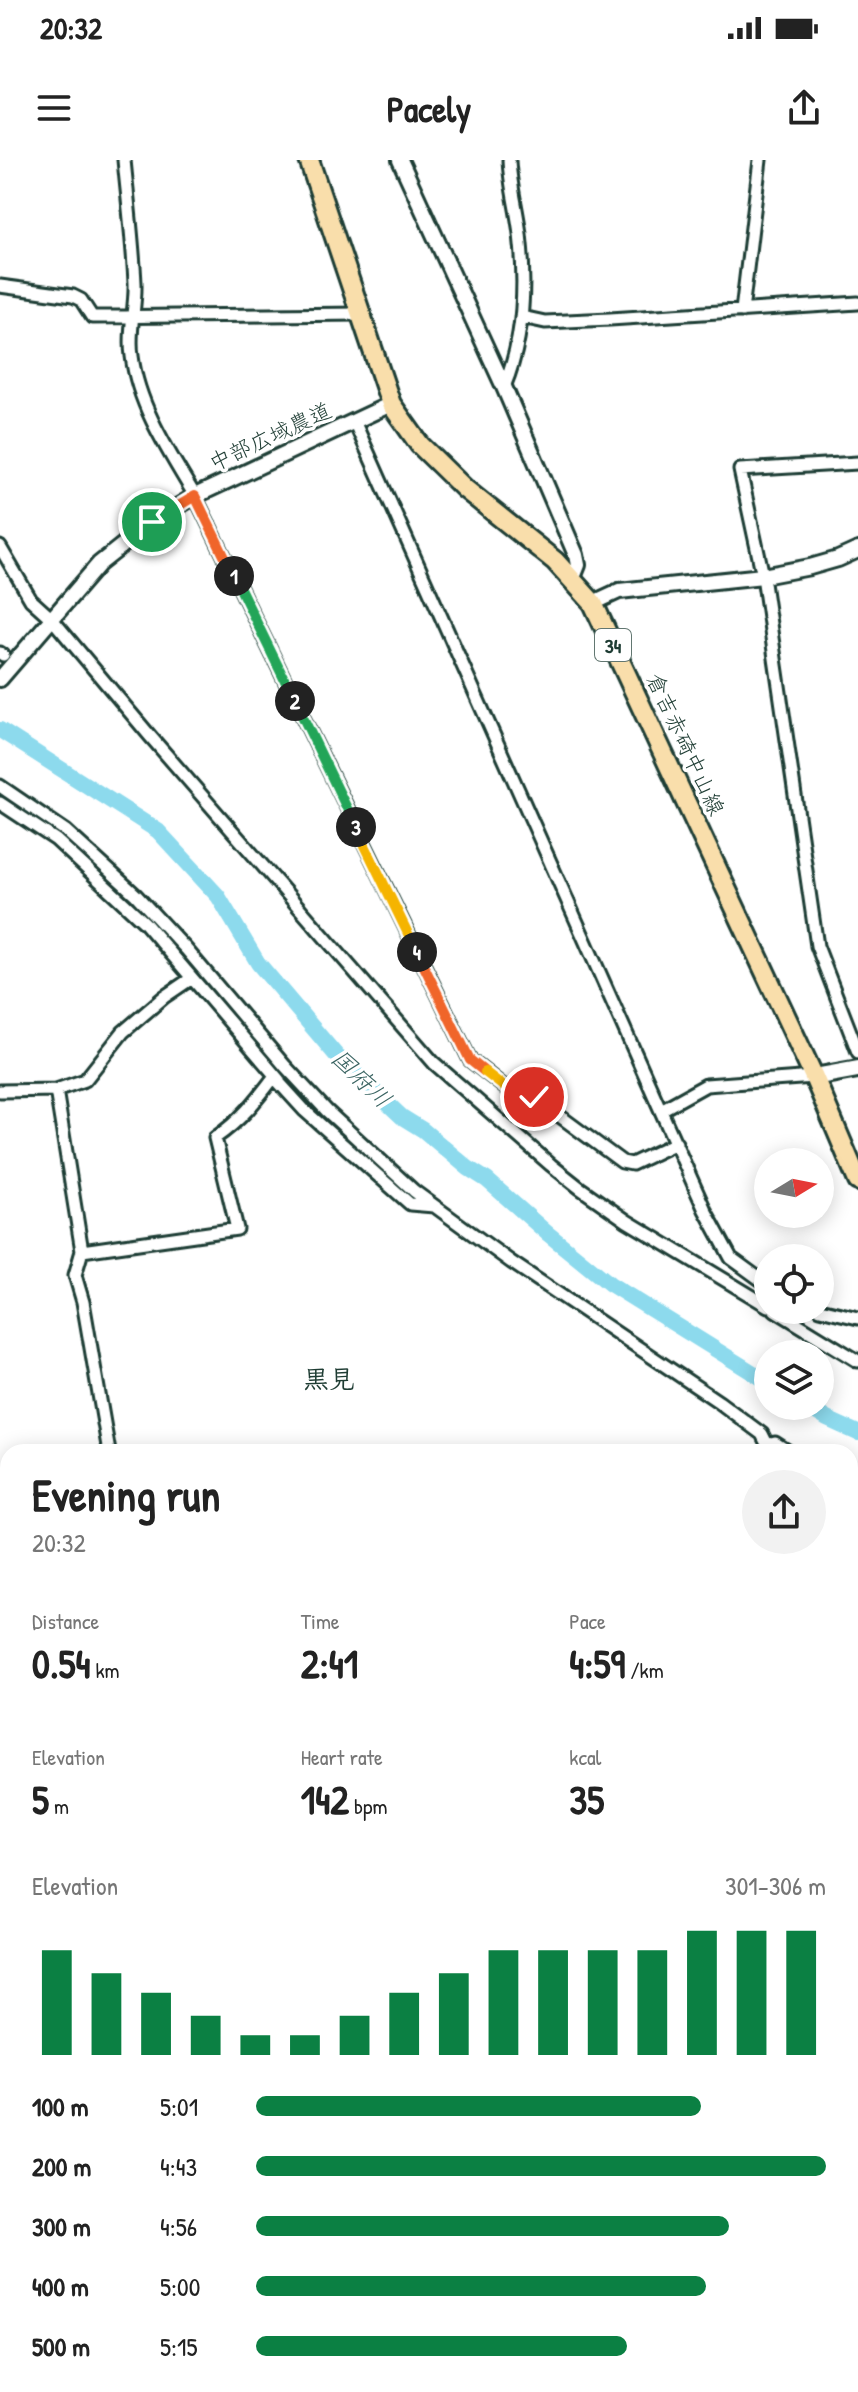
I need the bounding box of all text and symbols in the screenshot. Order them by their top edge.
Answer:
text: 20:32 [40,8,102,48]
text: Pacely [387,84,471,133]
icon: menu [32,86,76,130]
icon: share [782,86,826,130]
street label: 中部広域農道 [204,395,336,477]
pin [118,488,186,556]
icon: arrive [130,500,174,544]
pin: 1 [214,556,254,596]
text: 1 [230,561,238,591]
road number: 34 [595,629,631,661]
street label: 倉吉赤碕中山線 [640,668,732,820]
pin: 2 [275,681,315,721]
text: 2 [290,686,300,716]
pin: 3 [336,807,376,847]
text: 3 [351,812,361,842]
pin: 4 [397,932,437,972]
text: 4 [413,937,421,967]
water label: 国府川 [325,1041,399,1115]
pin [500,1063,568,1131]
icon: check [512,1075,556,1119]
north arrow [754,1148,834,1228]
map controls [754,1148,834,1420]
button: locate [754,1244,834,1324]
button: layers [754,1340,834,1420]
district label: 黒見 [303,1361,355,1396]
text: Evening run [32,1465,220,1525]
button: share [742,1470,826,1554]
text: 20:32 [32,1525,86,1560]
text: Distance [32,1606,99,1636]
text: Time [301,1606,340,1636]
text: Pace [569,1606,606,1636]
text: 0.54 [32,1636,90,1690]
text: 2:41 [301,1636,358,1690]
text: 4:59 [569,1636,625,1690]
text: km [90,1655,120,1685]
text: /km [625,1655,664,1685]
text: Elevation [32,1742,105,1772]
text: Heart rate [301,1742,383,1772]
text: kcal [569,1742,601,1772]
text: 5 [32,1772,49,1826]
text: 142 [301,1772,349,1826]
text: 35 [569,1772,604,1826]
text: m [49,1791,69,1821]
text: bpm [349,1791,387,1821]
text: Elevation [32,1868,118,1903]
text: 301–306 m [725,1868,826,1903]
text: 100 m [32,2089,88,2124]
text: 5:01 [160,2089,198,2124]
text: 200 m [32,2149,91,2184]
text: 4:43 [160,2149,197,2184]
text: 300 m [32,2209,91,2244]
text: 4:56 [160,2209,197,2244]
text: 400 m [32,2269,89,2304]
text: 5:00 [160,2269,200,2304]
text: 500 m [32,2329,90,2364]
text: 5:15 [160,2329,197,2364]

